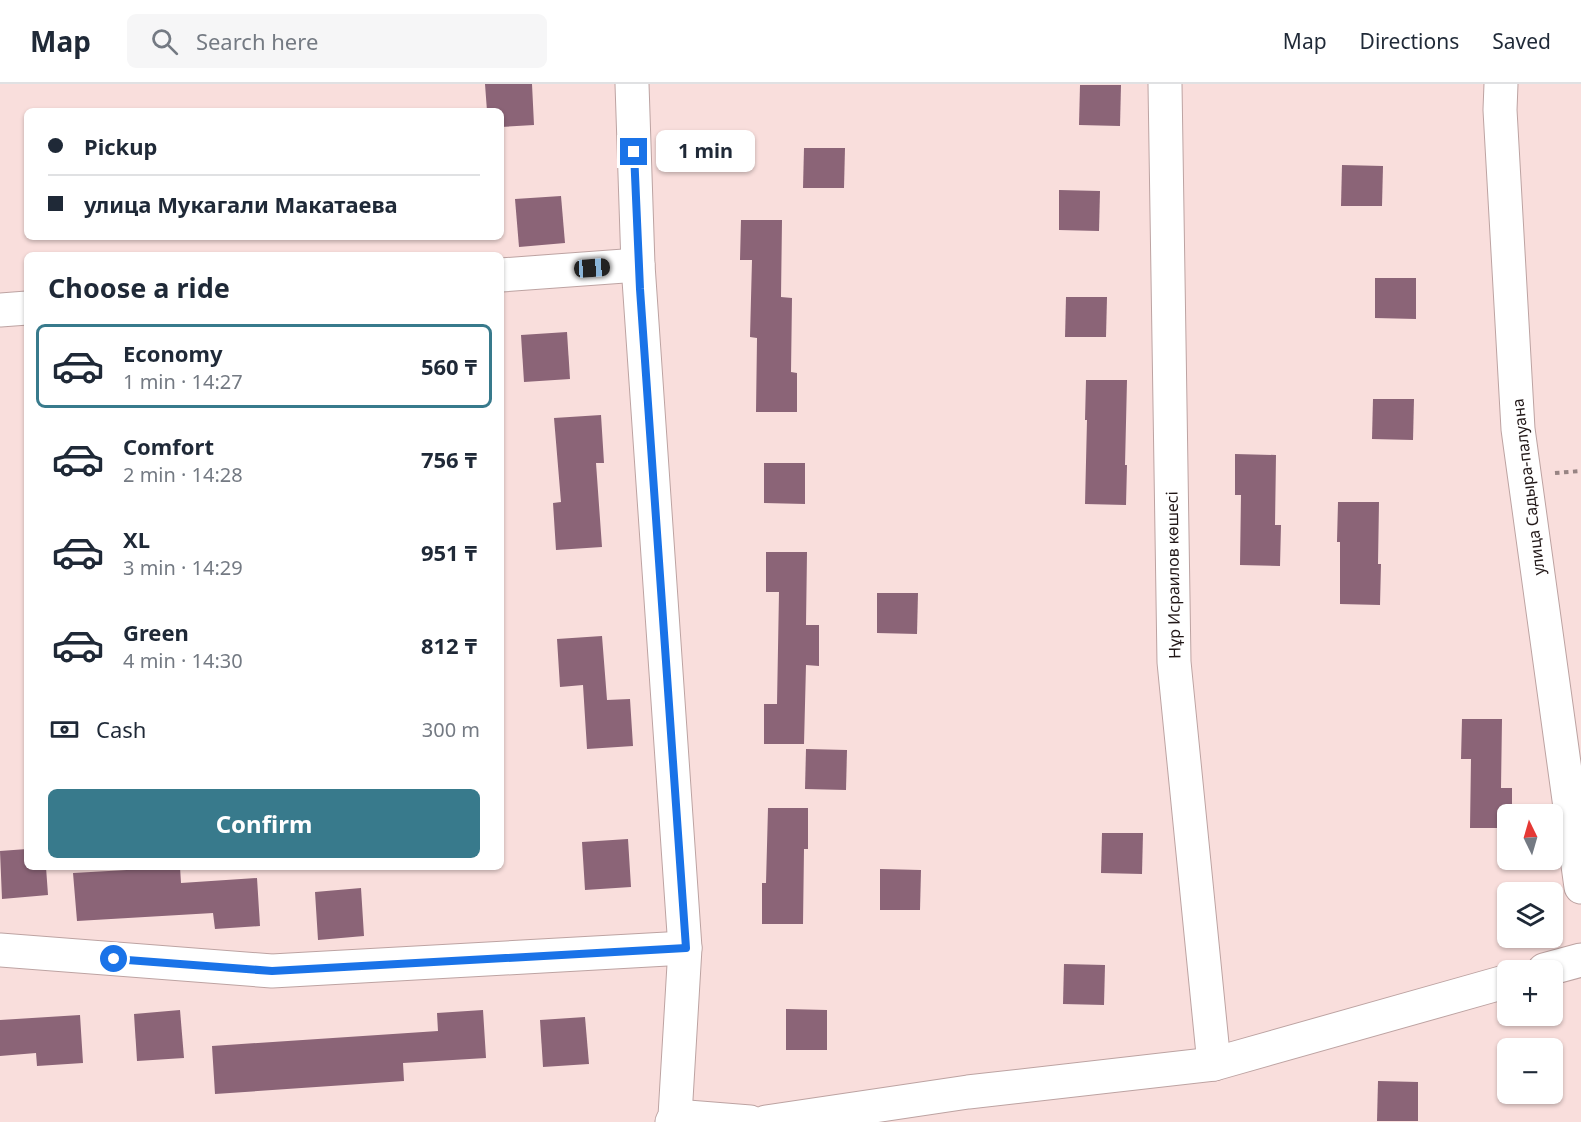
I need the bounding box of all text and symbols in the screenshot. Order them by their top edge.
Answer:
search box [127,14,547,68]
text: Map [30,22,91,60]
icon: search [148,25,181,58]
text: Search here [196,26,318,56]
text: Map [1283,27,1327,55]
text: Directions [1360,27,1459,55]
text: Saved [1492,27,1551,55]
text: Pickup [84,131,157,161]
callout: 1 min [655,131,754,173]
text: 1 min [678,137,733,164]
route end [620,138,647,165]
text: улица Мукагали Макатаева [84,189,398,219]
car [573,258,611,278]
text: Choose a ride [48,269,230,306]
text: Economy [123,338,222,368]
icon: car [51,339,105,393]
text: 560 ₸ [421,351,477,381]
text: 1 min · 14:27 [123,368,243,395]
street label: улица Садыра-палуана [1506,397,1550,577]
text: Comfort [123,431,214,461]
icon: car [51,432,105,486]
text: 756 ₸ [421,444,477,474]
text: 2 min · 14:28 [123,461,243,488]
street label: Нұр Исраилов көшесі [1161,491,1185,659]
text: XL [123,524,150,554]
icon: car [51,525,105,579]
text: 951 ₸ [421,537,477,567]
text: 3 min · 14:29 [123,554,243,581]
text: Green [123,617,189,647]
icon: car [51,618,105,672]
text: 812 ₸ [421,630,477,660]
text: 4 min · 14:30 [123,647,243,674]
icon: cash [48,713,81,746]
text: Cash [96,714,146,744]
text: 300 m [422,716,480,743]
button: Confirm [48,789,480,858]
north arrow [1497,804,1563,870]
map controls [1497,804,1563,1104]
button: layers [1497,882,1563,948]
route start [100,945,127,972]
button: + [1497,960,1563,1026]
button: − [1497,1038,1563,1104]

